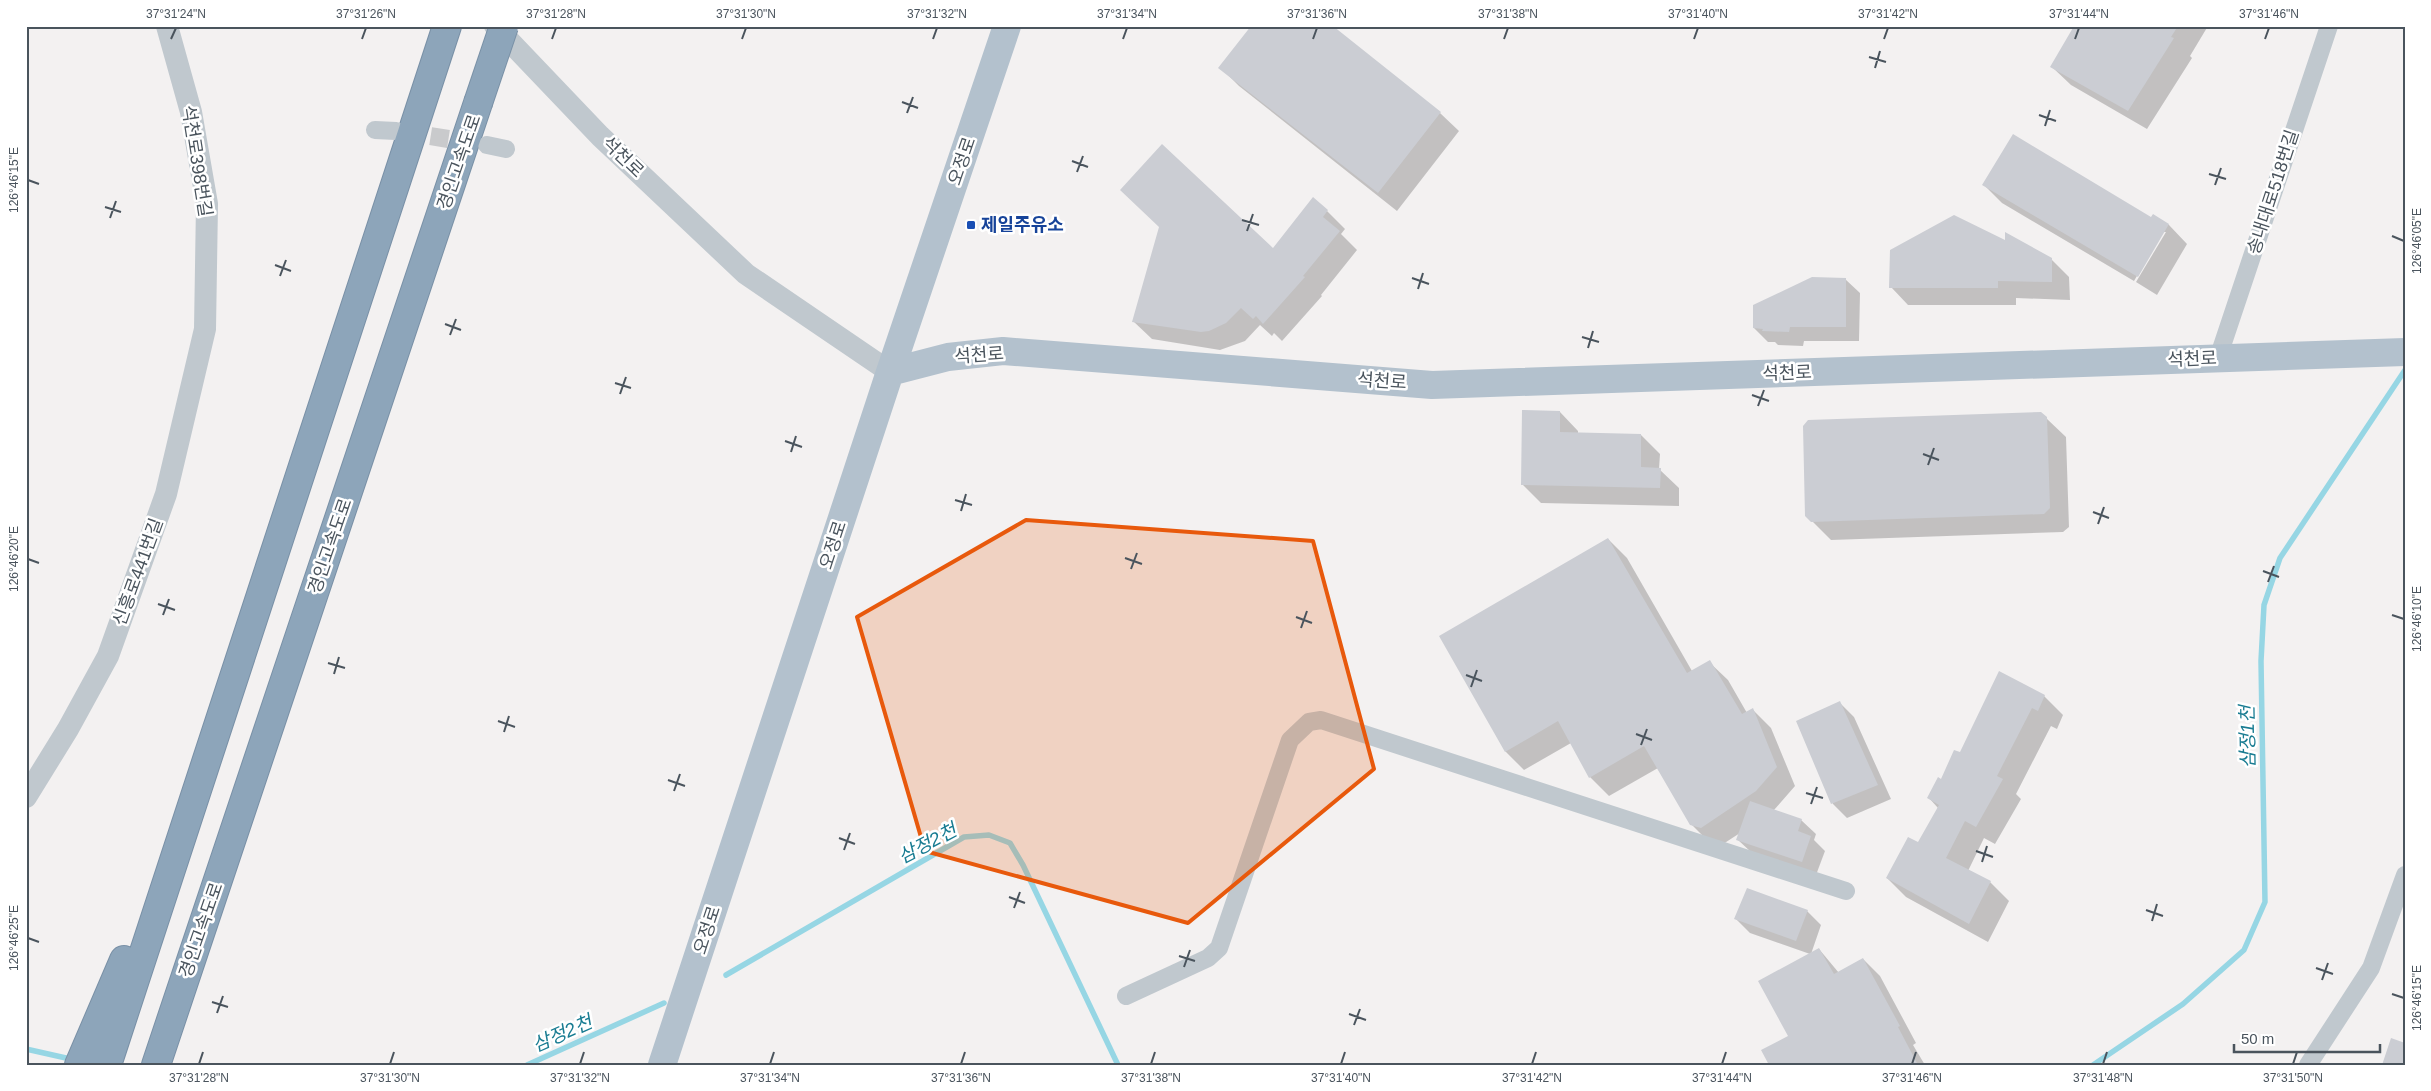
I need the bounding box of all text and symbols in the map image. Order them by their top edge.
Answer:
text: 37°31'24"N [146,7,206,21]
text: 37°31'26"N [336,7,396,21]
text: 37°31'28"N [526,7,586,21]
text: 37°31'30"N [716,7,776,21]
text: 37°31'32"N [907,7,967,21]
text: 37°31'34"N [1097,7,1157,21]
text: 37°31'36"N [1287,7,1347,21]
text: 37°31'38"N [1478,7,1538,21]
text: 37°31'40"N [1668,7,1728,21]
text: 37°31'42"N [1858,7,1918,21]
text: 37°31'44"N [2049,7,2109,21]
text: 37°31'46"N [2239,7,2299,21]
street label: 석천로398번길 [178,104,216,218]
street label: 경인고속도로 [433,112,485,212]
street label: 송내대로518번길 [2243,127,2303,257]
street label: 석천로 [598,133,648,181]
street label: 오정로 [944,134,980,188]
text: 126°46'15"E [7,147,21,213]
text: 126°46'05"E [2410,208,2424,274]
place label: 제일주유소 [981,215,1064,235]
marker: 제일주유소 [965,219,977,231]
street label: 석천로 [954,343,1004,367]
street label: 석천로 [2167,348,2217,370]
street label: 석천로 [1762,362,1812,384]
street label: 석천로 [1357,369,1407,393]
street label: 경인고속도로 [304,496,356,596]
street label: 신흥로441번길 [109,516,167,628]
street label: 오정로 [816,518,850,572]
text: 126°46'20"E [7,526,21,592]
text: 126°46'10"E [2410,586,2424,652]
water label: 삼정1천 [2236,704,2259,769]
water label: 삼정2천 [894,819,961,868]
street label: 경인고속도로 [175,880,227,980]
street label: 오정로 [690,903,724,957]
text: 126°46'25"E [7,905,21,971]
text: 126°46'15"E [2410,965,2424,1031]
water label: 삼정2천 [529,1010,597,1056]
scale bar [2234,1021,2380,1053]
text: 50 m [2241,1030,2274,1047]
text: 37°31'28"N [169,1071,229,1085]
text: 37°31'30"N [360,1071,420,1085]
text: 37°31'32"N [550,1071,610,1085]
text: 37°31'34"N [740,1071,800,1085]
text: 37°31'36"N [931,1071,991,1085]
text: 37°31'38"N [1121,1071,1181,1085]
text: 37°31'40"N [1311,1071,1371,1085]
text: 37°31'42"N [1502,1071,1562,1085]
text: 37°31'44"N [1692,1071,1752,1085]
text: 37°31'46"N [1882,1071,1942,1085]
text: 37°31'48"N [2073,1071,2133,1085]
text: 37°31'50"N [2263,1071,2323,1085]

